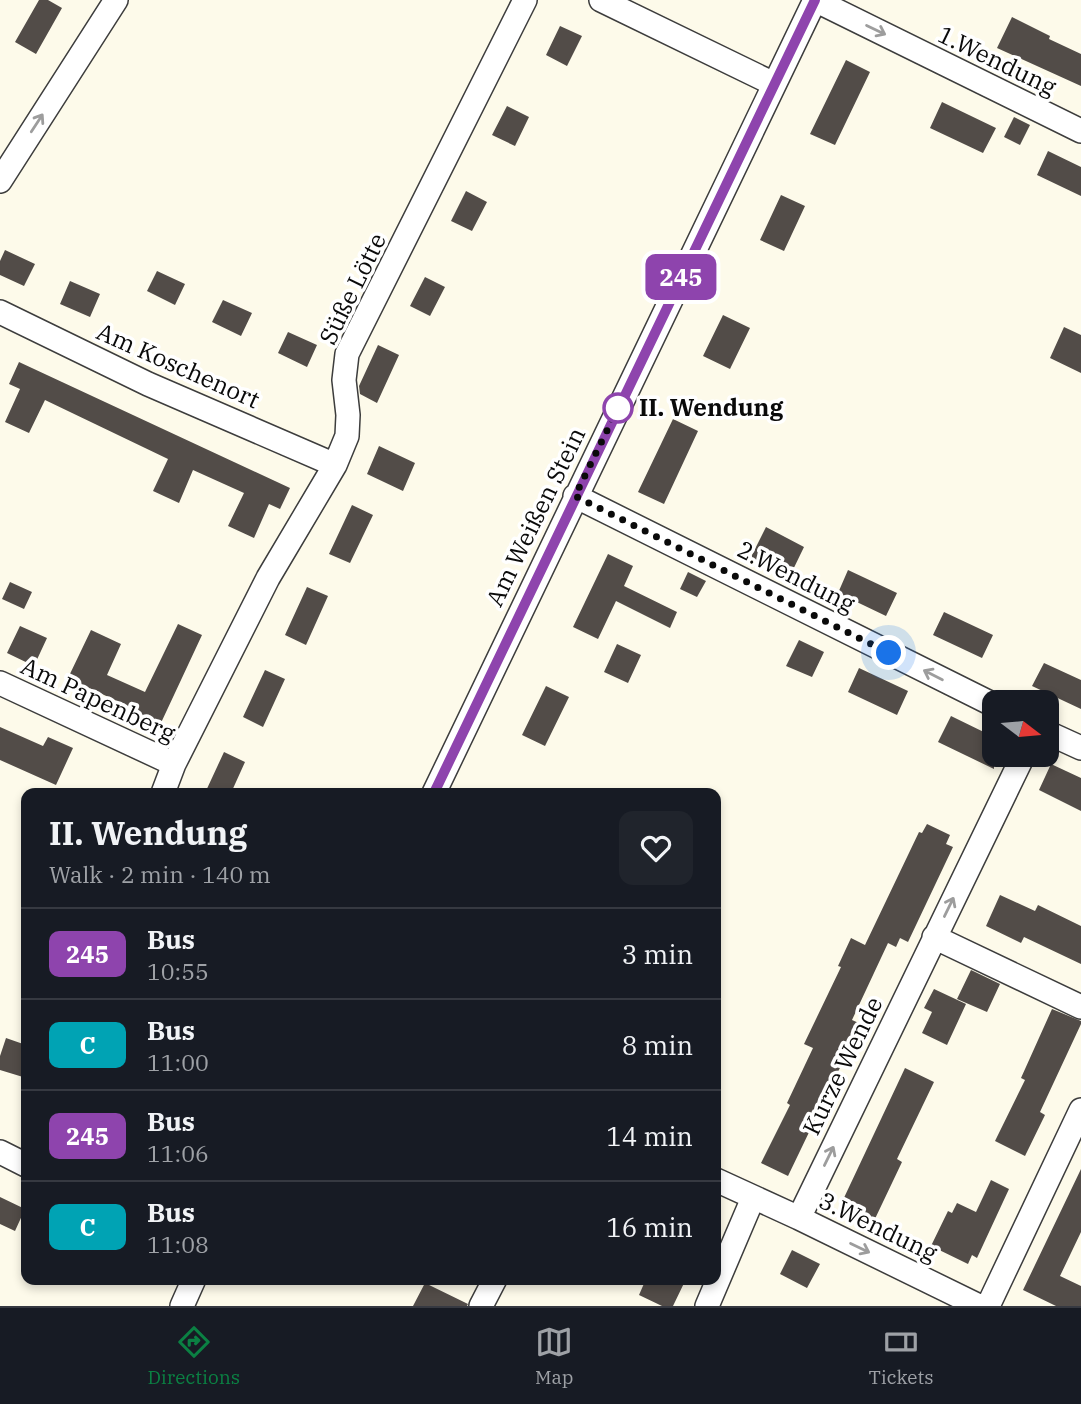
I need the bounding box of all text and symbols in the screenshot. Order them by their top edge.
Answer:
street label: 1.Wendung [933,18,1062,102]
one-way arrow [865,24,886,38]
one-way arrow [30,114,44,134]
street label: Süße Lötte [311,228,393,350]
line badge: 245 [641,254,721,300]
text: 245 [659,261,703,293]
street label: Am Koschenort [92,315,265,415]
place label: II. Wendung [639,391,783,423]
marker: II. Wendung [603,393,633,423]
street label: Am Weißen Stein [478,422,592,611]
street label: 2.Wendung [732,533,861,619]
your location [871,635,906,670]
street label: Am Papenberg [16,649,181,749]
one-way arrow [923,667,944,681]
north arrow [982,690,1059,766]
map controls [982,690,1059,767]
text: II. Wendung [49,811,247,854]
button: heart [619,811,693,885]
text: Walk · 2 min · 140 m [49,859,271,889]
one-way arrow [943,897,956,918]
text: Bus [147,922,195,956]
text: 3 min [622,937,693,971]
text: 245 [66,938,109,970]
text: 10:55 [147,956,209,986]
street label: Kurze Wende [795,991,889,1140]
text: Bus [147,1013,195,1047]
text: 8 min [622,1028,693,1062]
text: C [80,1029,95,1061]
text: 11:00 [147,1047,209,1077]
text: Bus [147,1104,195,1138]
text: 14 min [606,1119,693,1153]
text: 245 [66,1120,109,1152]
text: 11:06 [147,1138,209,1168]
one-way arrow [822,1146,836,1167]
street label: 3.Wendung [814,1184,943,1268]
text: Bus [147,1195,195,1229]
text: 16 min [606,1210,693,1244]
text: C [80,1211,95,1243]
text: 11:08 [147,1229,209,1259]
one-way arrow [849,1241,870,1255]
tab: Directions [147,1323,240,1389]
tab: Map [535,1323,574,1389]
tab: Tickets [868,1323,934,1389]

